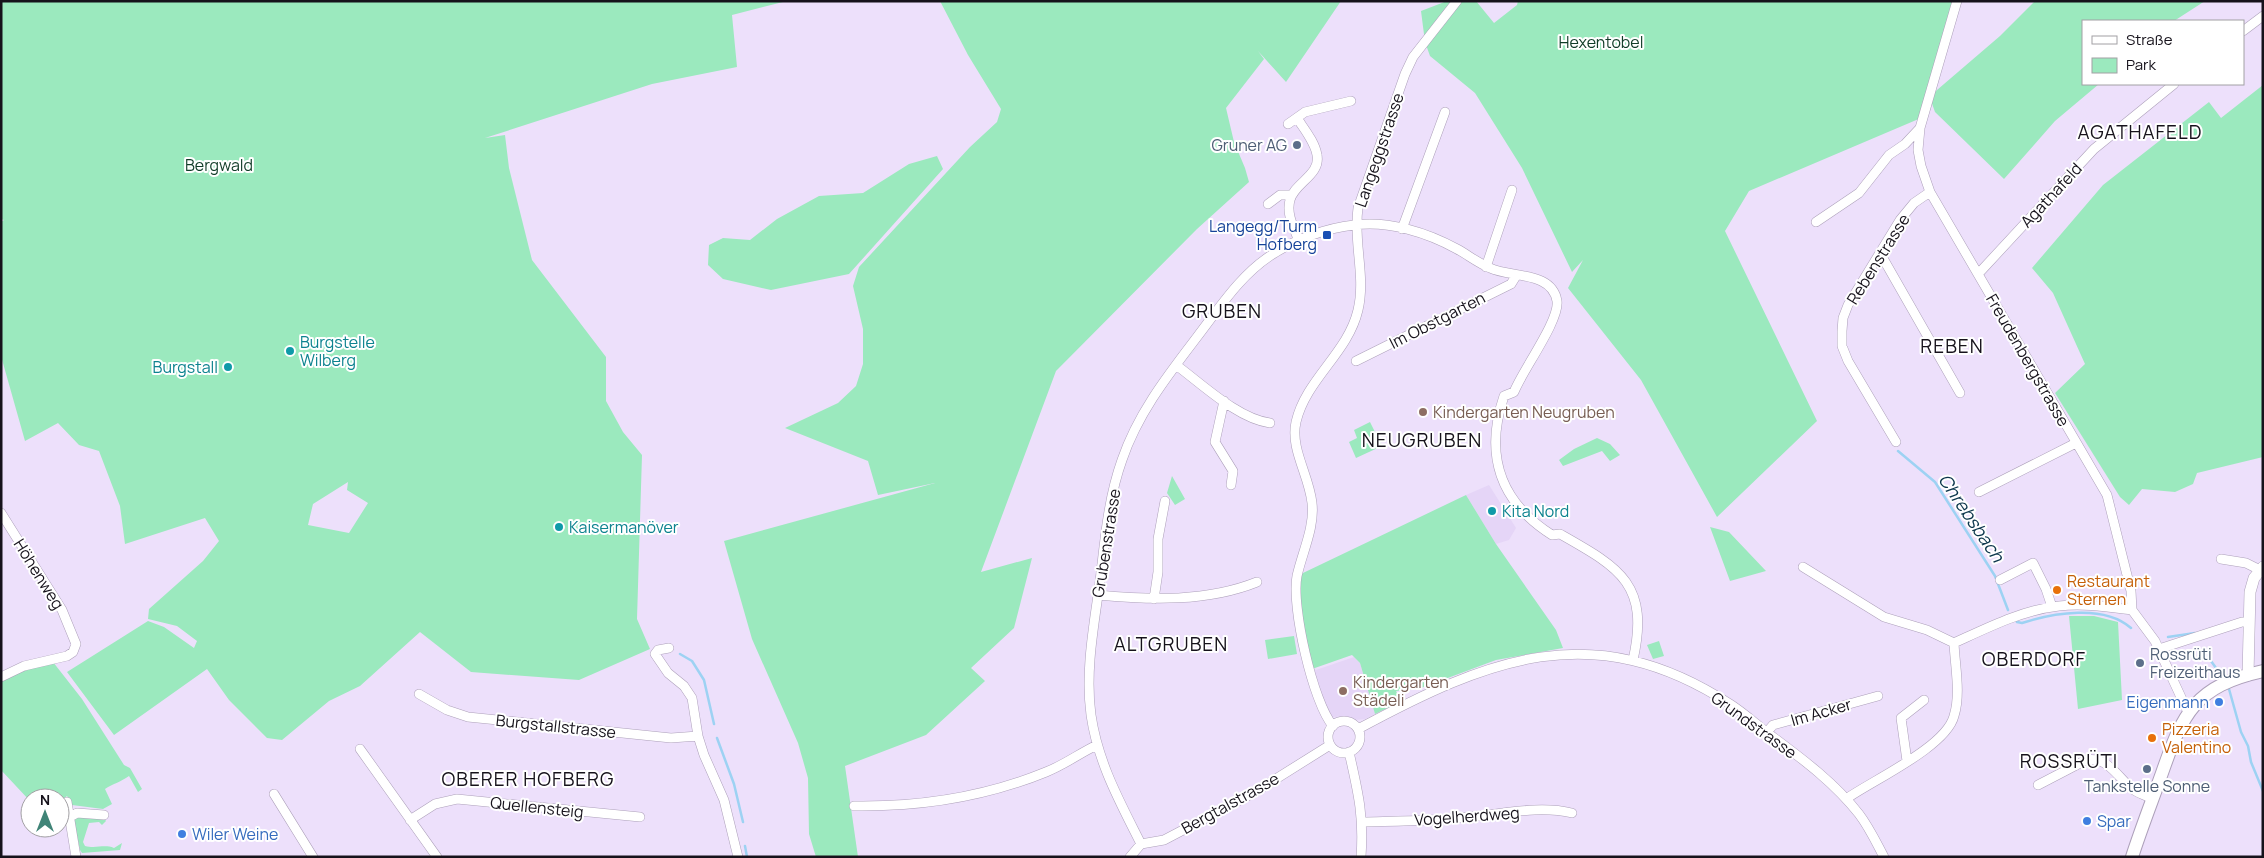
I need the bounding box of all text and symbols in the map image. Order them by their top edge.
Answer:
legend [2082,20,2244,85]
text: Straße [2126,29,2173,50]
park label: Hexentobel [1559,31,1643,53]
text: Park [2126,54,2156,75]
street label: Langeggstrasse [1349,90,1409,210]
district label: AGATHAFELD [2078,119,2202,145]
place label: Gruner AG [1212,134,1287,156]
marker: Gruner AG [1291,139,1303,151]
park label: Bergwald [185,154,253,176]
street label: Agathafeld [2015,158,2087,232]
street label: Rebenstrasse [1841,210,1915,308]
place label: Langegg/Turm Hofberg [1209,215,1317,255]
marker: Langegg/Turm Hofberg [1321,229,1333,241]
street label: Im Obstgarten [1385,286,1489,354]
street label: Freudenbergstrasse [1981,290,2075,430]
district label: GRUBEN [1182,298,1262,324]
place label: Burgstelle Wilberg [300,331,375,371]
district label: REBEN [1920,333,1984,359]
marker: Burgstelle Wilberg [284,345,296,357]
place label: Burgstall [153,356,218,378]
marker: Burgstall [222,361,234,373]
place label: Kindergarten Neugruben [1433,401,1615,423]
marker: Kindergarten Neugruben [1417,406,1429,418]
district label: NEUGRUBEN [1362,427,1482,453]
water label: Chrebsbach [1933,469,2011,567]
street label: Grubenstrasse [1087,487,1125,599]
place label: Kita Nord [1502,500,1569,522]
marker: Kita Nord [1486,505,1498,517]
place label: Kaisermanöver [569,516,679,538]
marker: Kaisermanöver [553,521,565,533]
street label: Höhenweg [9,535,69,613]
place label: Restaurant Sternen [2067,570,2150,610]
marker: Restaurant Sternen [2051,584,2063,596]
district label: ALTGRUBEN [1114,631,1228,657]
place label: Rossrüti Freizeithaus [2150,643,2240,683]
district label: OBERDORF [1982,646,2086,672]
marker: Rossrüti Freizeithaus [2134,657,2146,669]
place label: Kindergarten Städeli [1353,671,1449,711]
marker: Kindergarten Städeli [1337,685,1349,697]
street label: Grundstrasse [1707,686,1801,764]
place label: Eigenmann [2127,691,2209,713]
street label: Im Acker [1788,693,1854,731]
marker: Eigenmann [2213,696,2225,708]
street label: Burgstallstrasse [495,709,617,743]
place label: Pizzeria Valentino [2162,718,2231,758]
marker: Pizzeria Valentino [2146,732,2158,744]
district label: ROSSRÜTI [2020,748,2118,774]
marker: Tankstelle Sonne [2141,763,2153,775]
district label: OBERER HOFBERG [442,766,614,792]
street label: Bergtalstrasse [1177,767,1283,839]
place label: Tankstelle Sonne [2084,775,2210,797]
north arrow [20,788,70,838]
text: N [40,790,50,809]
street label: Quellensteig [489,791,585,823]
street label: Vogelherdweg [1414,801,1520,831]
place label: Spar [2097,810,2131,832]
marker: Spar [2081,815,2093,827]
place label: Wiler Weine [192,823,278,845]
marker: Wiler Weine [176,828,188,840]

